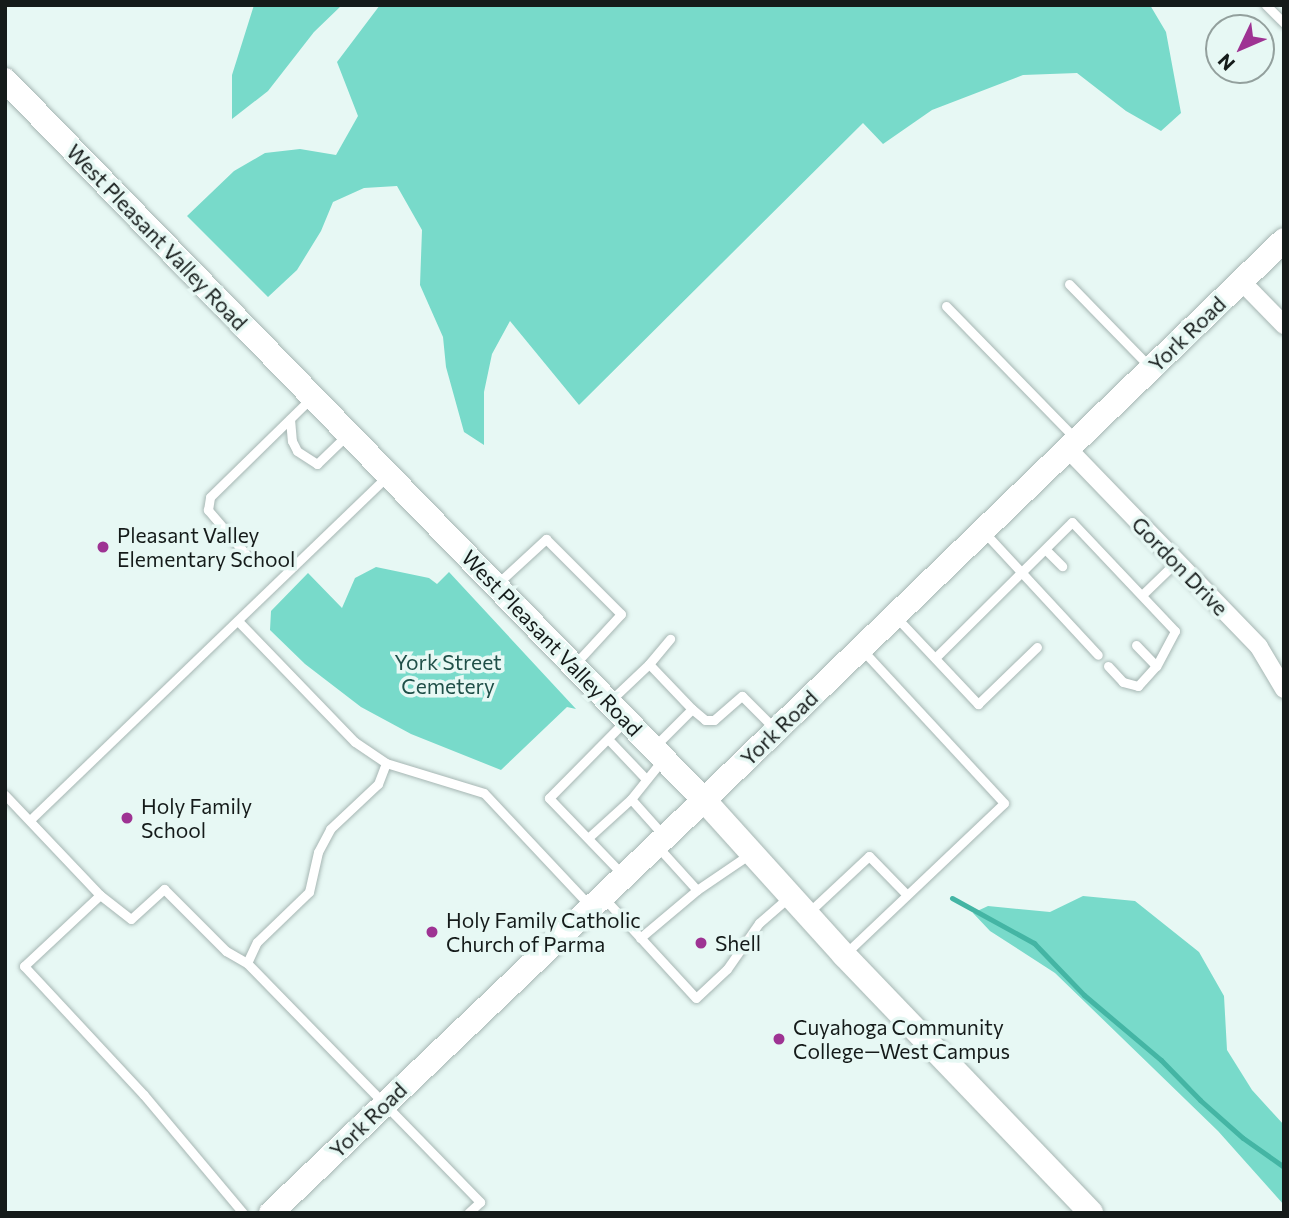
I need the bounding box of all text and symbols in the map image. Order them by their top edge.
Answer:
north arrow [1205,14,1275,84]
text: N [1213,49,1239,76]
street label: West Pleasant Valley Road [62,139,252,335]
street label: York Road [1143,291,1231,377]
street label: Gordon Drive [1127,511,1233,621]
place label: Pleasant Valley Elementary School [117,522,295,572]
marker: Pleasant Valley Elementary School [95,539,111,555]
street label: West Pleasant Valley Road [457,545,647,741]
park label: York Street Cemetery [394,649,502,699]
street label: York Road [735,685,823,771]
place label: Holy Family School [141,793,252,843]
marker: Holy Family School [119,810,135,826]
place label: Holy Family Catholic Church of Parma [446,907,641,957]
marker: Holy Family Catholic Church of Parma [424,924,440,940]
place label: Shell [715,930,761,956]
marker: Shell [693,935,709,951]
place label: Cuyahoga Community College—West Campus [793,1014,1010,1064]
marker: Cuyahoga Community College—West Campus [771,1031,787,1047]
street label: York Road [324,1077,412,1163]

